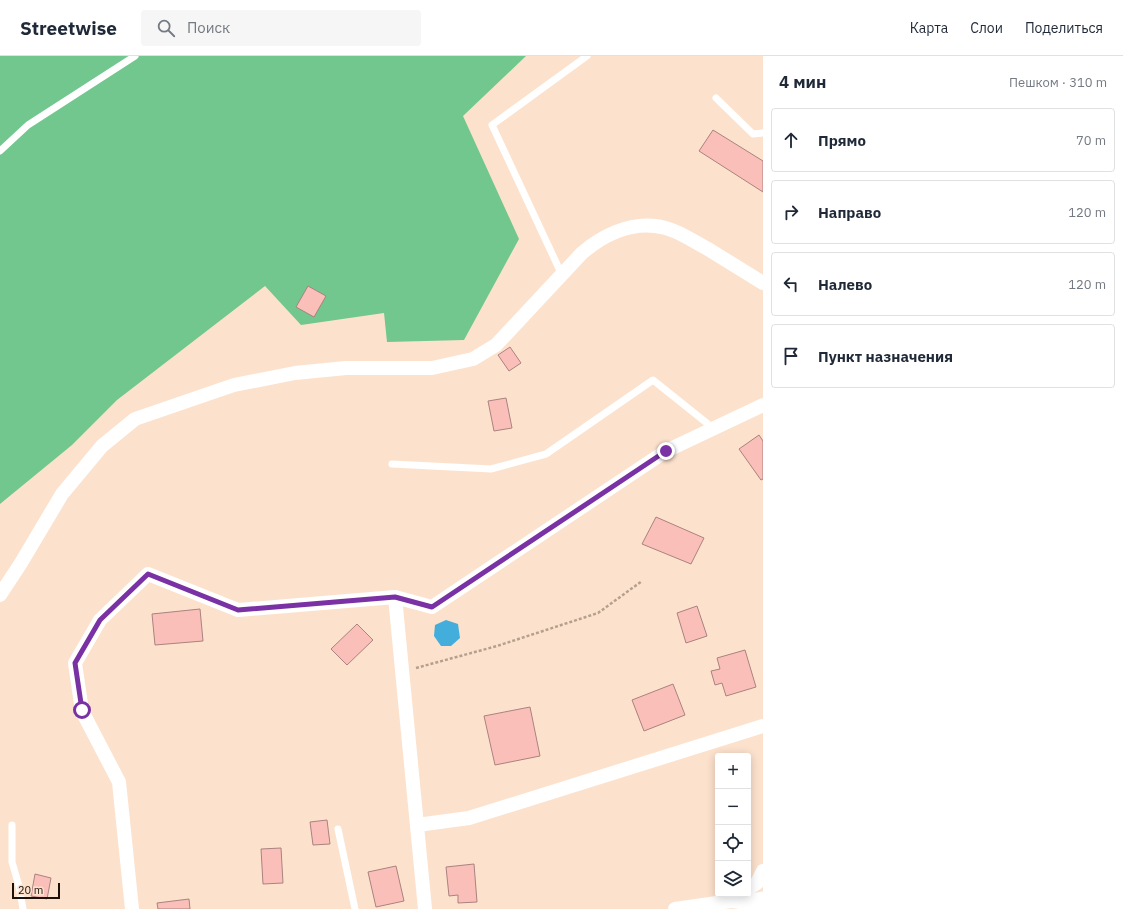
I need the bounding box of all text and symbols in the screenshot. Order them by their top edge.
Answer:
search box [141,10,421,46]
text: Streetwise [20,16,117,40]
icon: search [155,17,177,39]
text: Поиск [187,18,230,37]
text: Карта [910,19,948,37]
text: Слои [970,19,1003,37]
text: Поделиться [1025,19,1103,37]
text: 4 мин [779,71,826,93]
text: Пешком · 310 m [1009,74,1107,91]
icon: ahead [780,129,802,151]
text: Прямо [818,131,866,150]
text: 70 m [1076,132,1106,149]
icon: right [780,201,802,223]
text: Направо [818,203,881,222]
text: 120 m [1068,204,1106,221]
icon: left [780,273,802,295]
text: Налево [818,275,872,294]
text: 120 m [1068,276,1106,293]
icon: arrive [780,345,802,367]
text: Пункт назначения [818,347,953,366]
route end [657,442,675,460]
route start [73,701,91,719]
map controls [715,753,751,897]
button: + [715,753,751,789]
button: − [715,789,751,825]
button: locate [715,825,751,861]
button: layers [715,861,751,897]
scale bar [12,881,60,900]
text: 20 m [18,883,43,897]

